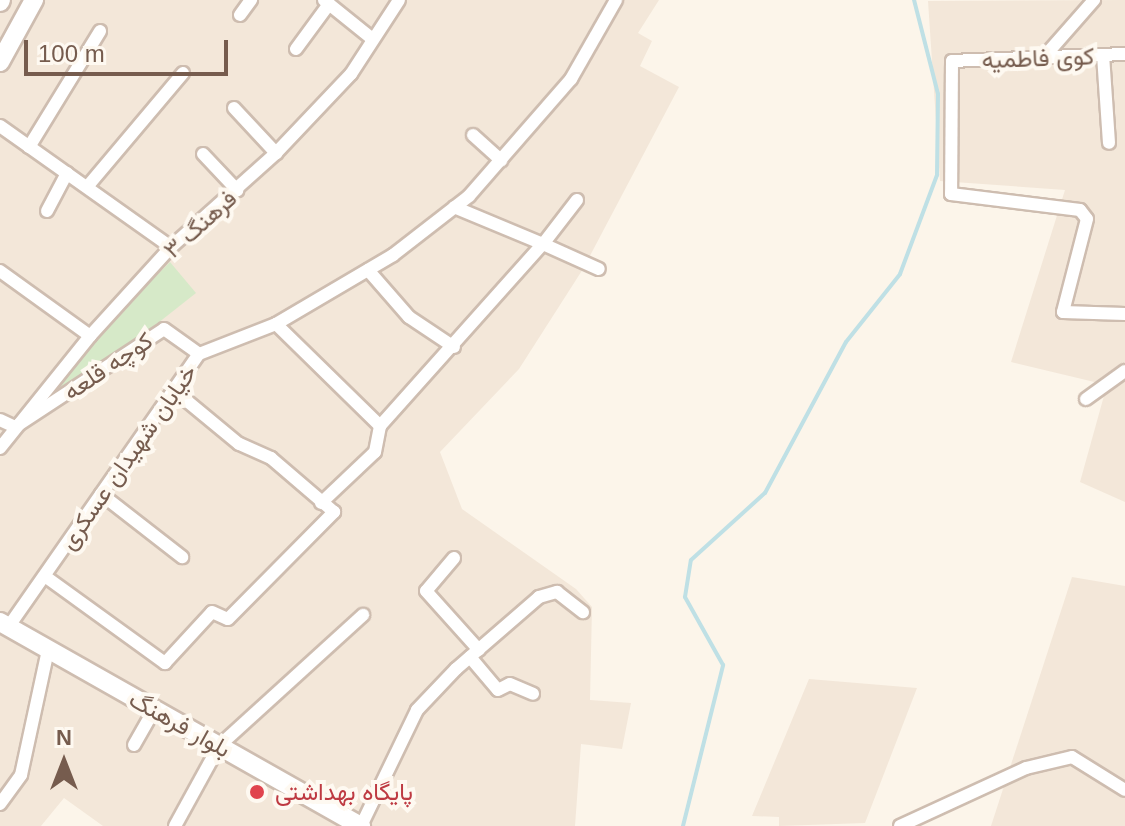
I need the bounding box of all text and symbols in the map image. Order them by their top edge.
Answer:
scale bar [28,24,232,74]
text: 100 m [38,40,105,67]
street label: کوی فاطمیه [981,42,1095,74]
street label: فرهنگ ۳ [158,184,242,264]
street label: کوچه قلعه [58,326,158,406]
street label: خیابان شهیدان عسکری [53,359,203,555]
street label: بلوار فرهنگ [124,684,236,764]
north arrow [24,722,104,802]
text: N [56,725,72,750]
place label: پایگاه بهداشتی [275,778,413,806]
marker: پایگاه بهداشتی [246,781,268,803]

